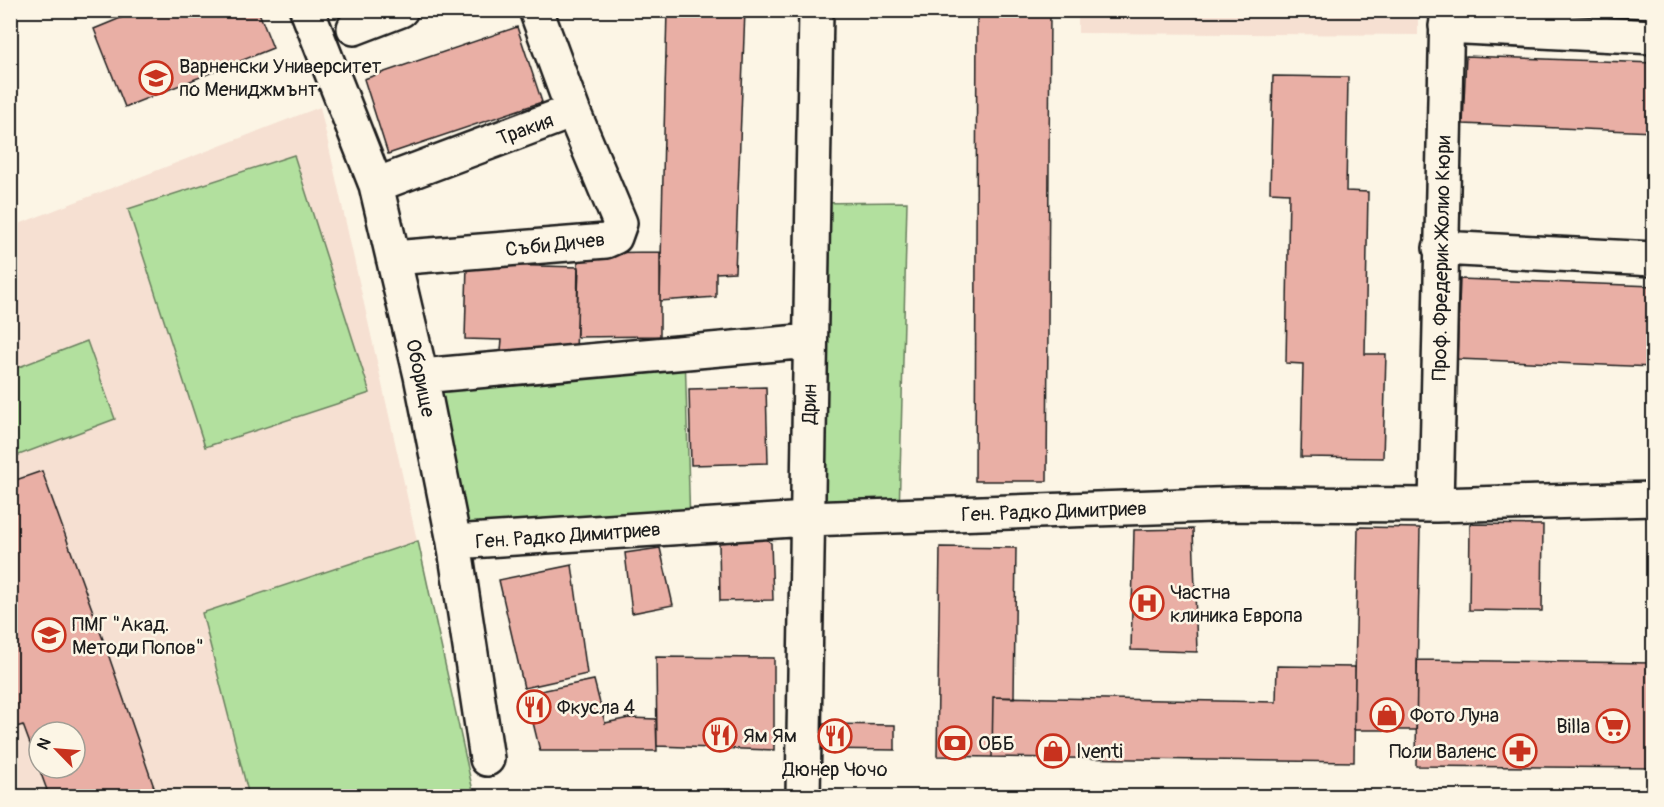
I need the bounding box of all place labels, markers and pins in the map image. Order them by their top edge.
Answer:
place label: Варненски Университет по Мениджмънт [179,54,382,102]
school or university icon: Варненски Университет по Мениджмънт [138,60,174,96]
place label: Частна клиника Европа [1170,580,1302,628]
hospital icon: Частна клиника Европа [1129,585,1165,621]
place label: ПМГ "Акад. Методи Попов" [72,612,204,660]
school or university icon: ПМГ "Акад. Методи Попов" [31,617,67,653]
restaurant icon: Фкусла 4 [516,689,552,725]
place label: Фкусла 4 [557,695,636,720]
shop icon: Фото Луна [1369,697,1405,733]
place label: Фото Луна [1410,703,1499,728]
supermarket icon: Billa [1595,708,1631,744]
place label: Billa [1556,714,1590,739]
restaurant icon: Ям Ям [702,717,738,753]
restaurant icon: Дюнер Чочо [817,718,853,754]
place label: Ям Ям [743,723,797,748]
bank icon: ОББ [937,725,973,761]
place label: ОББ [978,731,1015,756]
shop icon: Iventi [1035,733,1071,769]
pharmacy icon: Поли Валенс [1502,733,1538,769]
place label: Iventi [1076,739,1123,764]
place label: Поли Валенс [1389,739,1497,764]
place label: Дюнер Чочо [782,757,888,782]

